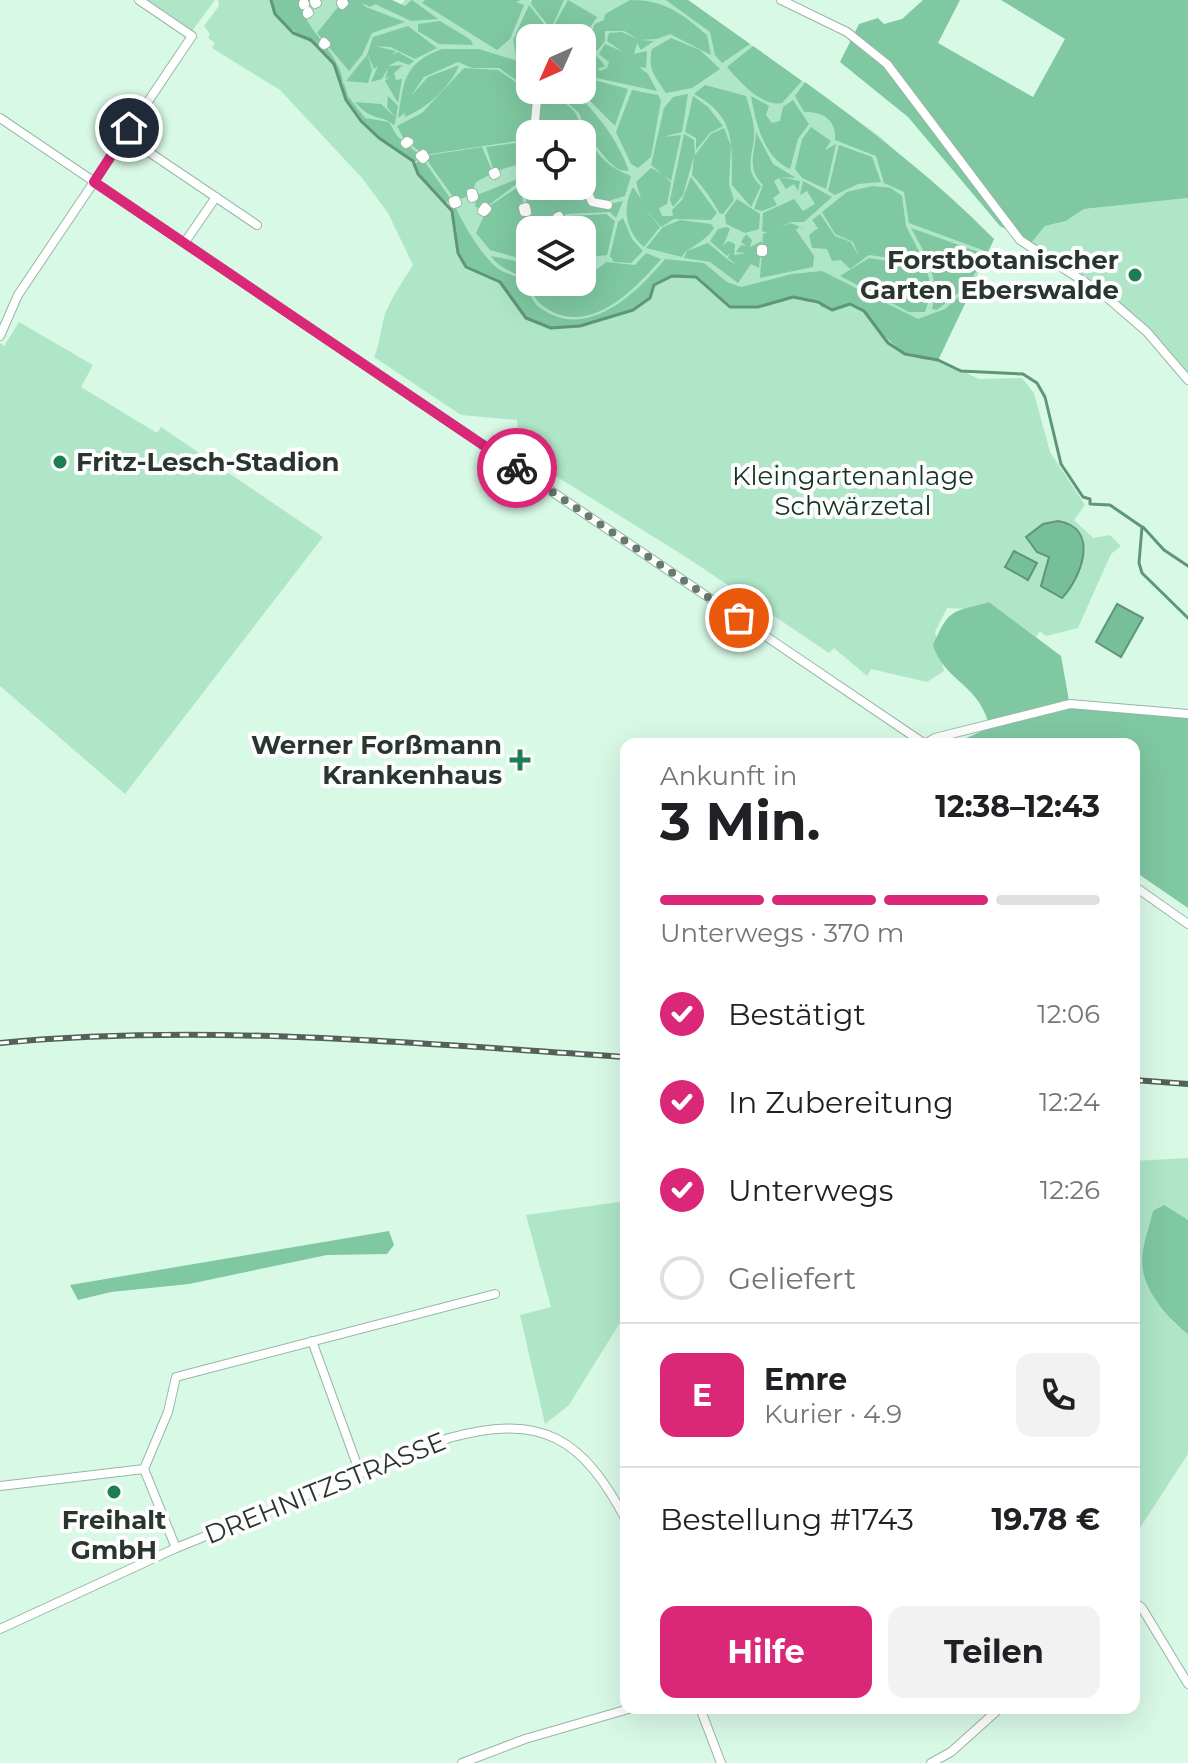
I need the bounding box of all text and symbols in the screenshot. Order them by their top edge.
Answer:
north arrow [516,24,596,104]
map controls [516,24,596,296]
pin [95,94,163,162]
icon: home [107,106,151,150]
button: locate [516,120,596,200]
button: layers [516,216,596,296]
place label: Forstbotanischer Garten Eberswalde [860,244,1119,306]
marker: Forstbotanischer Garten Eberswalde [1126,266,1144,284]
courier [477,428,557,508]
place label: Fritz-Lesch-Stadion [76,446,340,478]
icon: bike [495,446,539,490]
marker: Fritz-Lesch-Stadion [51,453,69,471]
park label: Kleingartenanlage Schwärzetal [732,460,974,522]
pin [705,584,773,652]
icon: bag [717,596,761,640]
place label: Werner Forßmann Krankenhaus [251,729,502,791]
marker: Werner Forßmann Krankenhaus [509,749,531,771]
text: Ankunft in [660,760,797,792]
text: 12:38–12:43 [935,788,1100,825]
text: 3 Min. [660,790,820,853]
text: Unterwegs · 370 m [660,917,904,949]
icon: check [660,992,704,1036]
text: Bestätigt [728,996,866,1033]
text: 12:06 [1037,998,1100,1030]
icon: check [660,1080,704,1124]
text: In Zubereitung [728,1084,954,1121]
text: 12:24 [1039,1086,1100,1118]
icon: check [660,1168,704,1212]
text: Unterwegs [728,1172,893,1209]
text: 12:26 [1040,1174,1100,1206]
text: Geliefert [728,1260,856,1297]
button: phone [1016,1353,1100,1437]
text: Emre [764,1361,847,1398]
text: E [692,1377,712,1414]
text: Kurier · 4.9 [764,1398,902,1430]
street label: DREHNITZSTRASSE [200,1425,450,1551]
marker: Freihalt GmbH [105,1483,123,1501]
text: Bestellung #1743 [660,1501,914,1538]
text: 19.78 € [991,1501,1100,1538]
place label: Freihalt GmbH [62,1504,166,1566]
button: Hilfe [660,1606,872,1698]
button: Teilen [888,1606,1100,1698]

